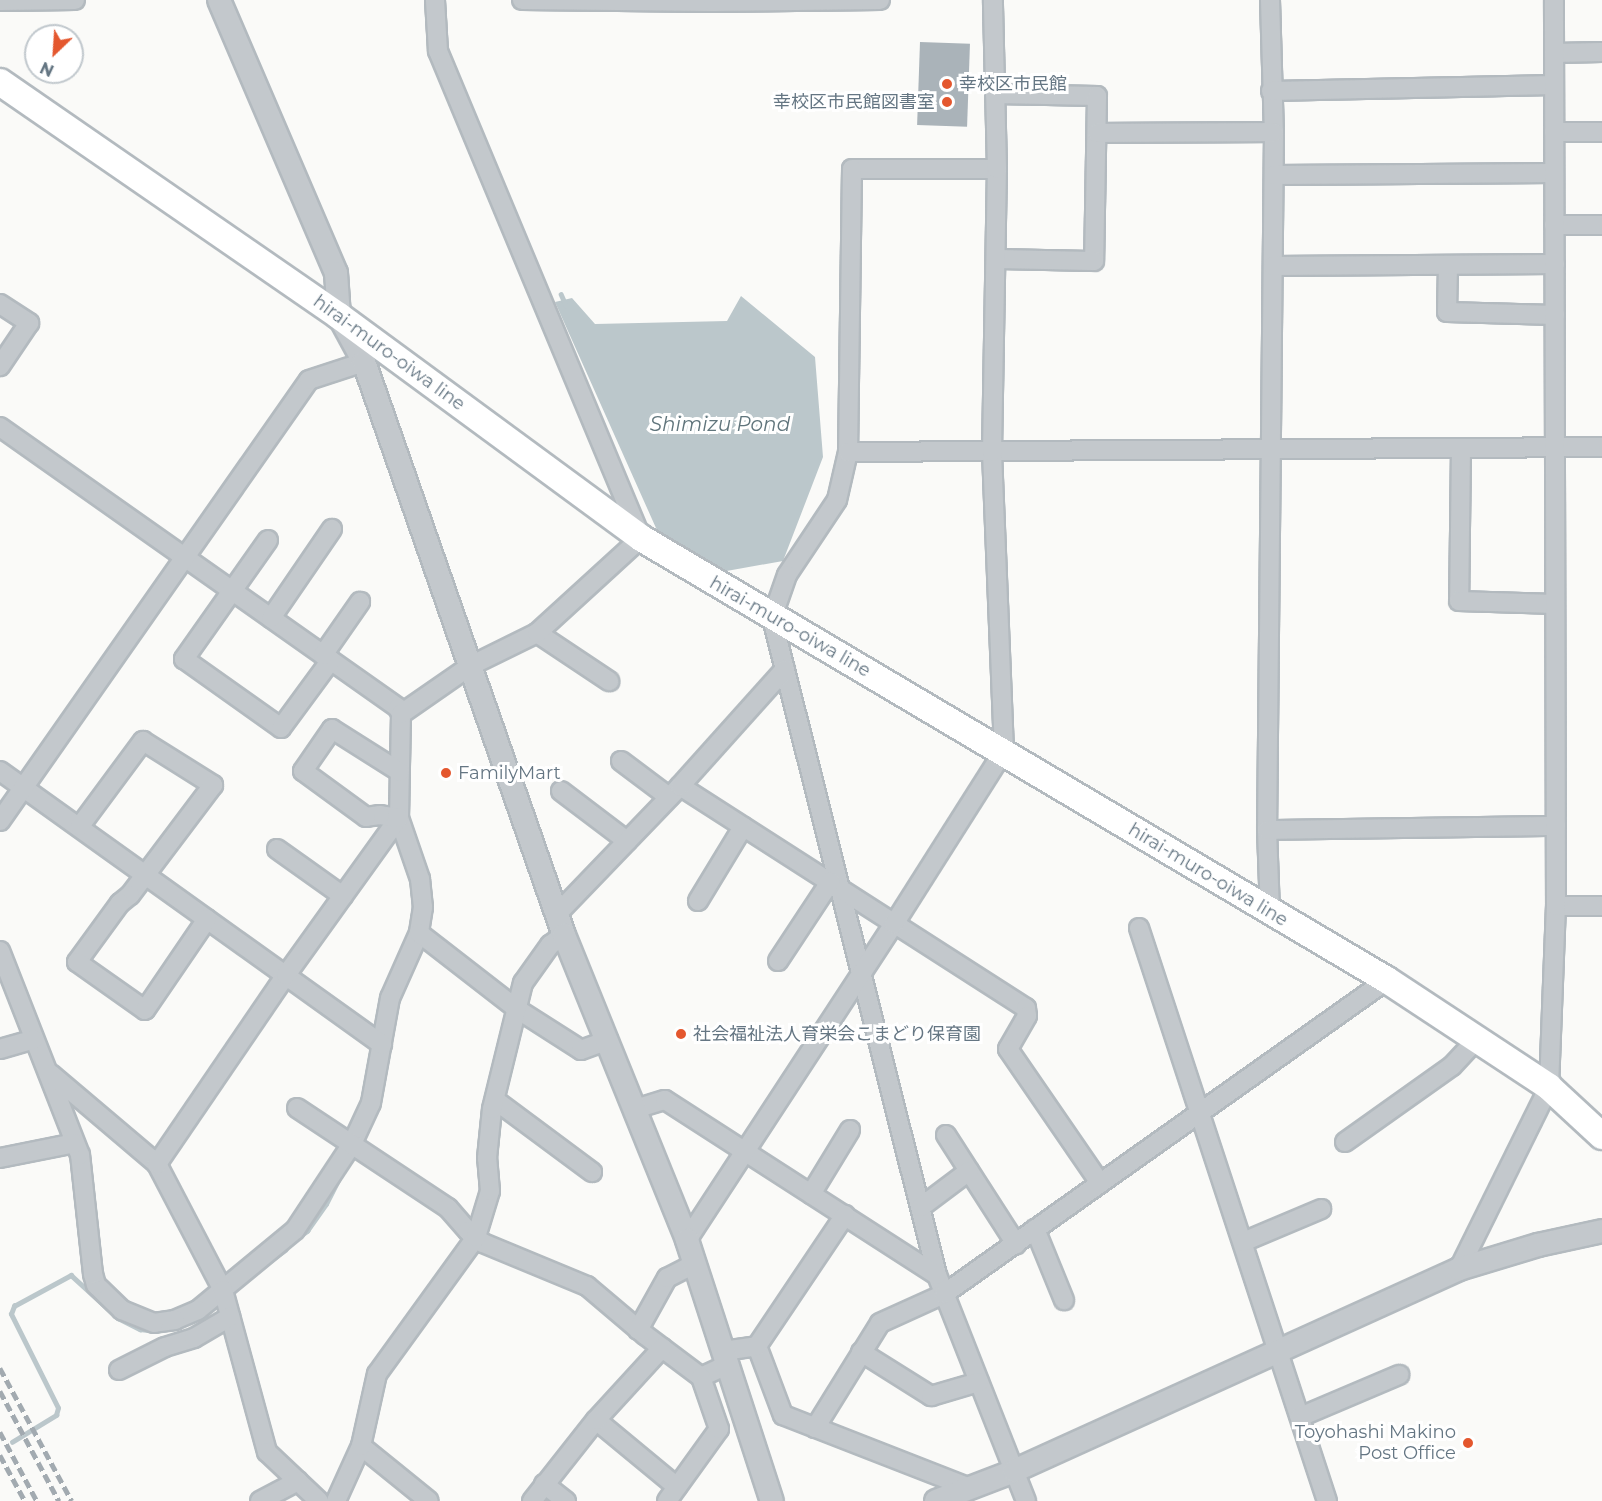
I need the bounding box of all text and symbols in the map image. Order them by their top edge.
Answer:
north arrow [24,24,84,84]
text: N [37,58,57,80]
place label: 幸校区市民館 [959,73,1067,95]
marker: 幸校区市民館 [940,77,954,91]
place label: 幸校区市民館図書室 [773,91,935,113]
marker: 幸校区市民館図書室 [940,95,954,109]
street label: hirai-muro-oiwa line [309,291,469,415]
water label: Shimizu Pond [650,412,790,436]
street label: hirai-muro-oiwa line [706,572,874,682]
place label: FamilyMart [458,762,561,784]
marker: FamilyMart [439,766,453,780]
street label: hirai-muro-oiwa line [1124,819,1292,931]
place label: 社会福祉法人育栄会こまどり保育園 [693,1023,981,1045]
marker: 社会福祉法人育栄会こまどり保育園 [674,1027,688,1041]
place label: Toyohashi Makino Post Office [1295,1422,1456,1464]
marker: Toyohashi Makino Post Office [1461,1436,1475,1450]

